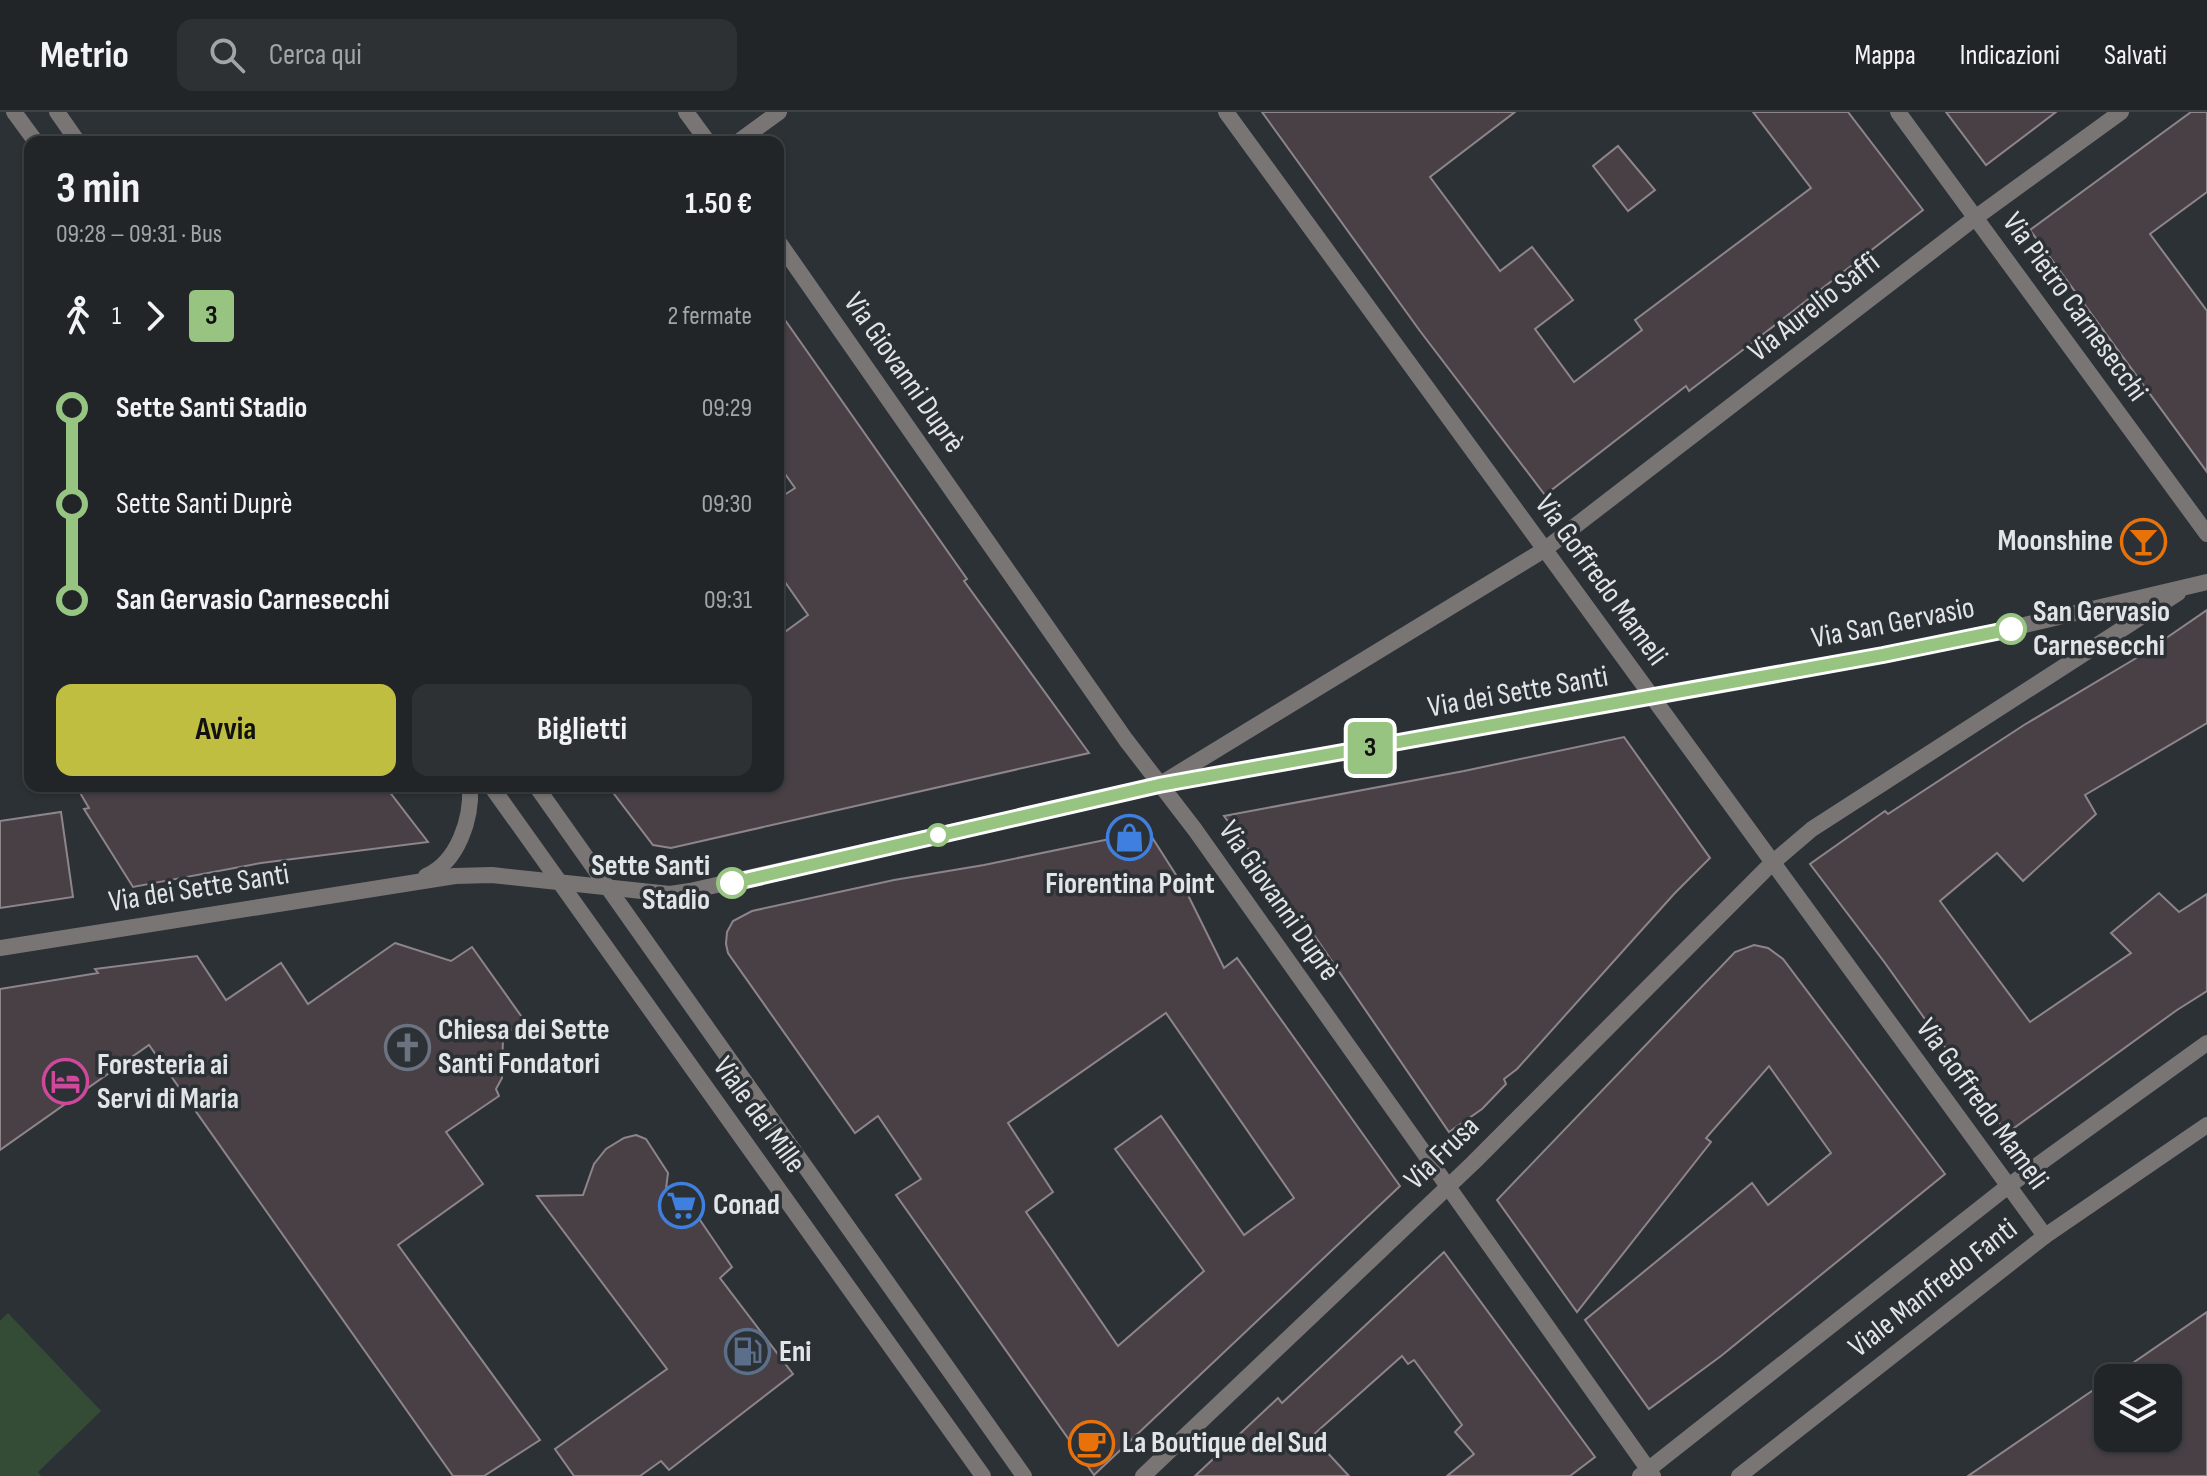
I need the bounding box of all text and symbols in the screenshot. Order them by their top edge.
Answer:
search box [177,19,737,91]
text: Metrio [40,33,129,78]
icon: search [205,33,249,77]
text: Cerca qui [269,37,362,73]
text: Mappa [1855,39,1916,72]
text: Indicazioni [1960,39,2060,72]
text: Salvati [2104,39,2167,72]
text: 3 min [56,162,140,215]
text: 1.50 € [685,186,752,222]
street label: Via Pietro Carnesecchi [1995,206,2155,408]
text: 09:28 – 09:31 · Bus [56,219,222,250]
street label: Via Aurelio Saffi [1741,244,1887,370]
street label: Via Giovanni Duprè [836,286,972,460]
icon: walk [56,294,100,338]
icon: forward [133,294,177,338]
text: 3 [205,299,218,332]
text: 1 [112,301,121,332]
text: 2 fermate [667,301,752,332]
text: Sette Santi Stadio [116,390,307,426]
text: 09:29 [702,393,752,424]
text: Sette Santi Duprè [116,486,293,522]
street label: Via Goffredo Mameli [1527,488,1675,672]
text: 09:30 [701,489,752,520]
bar icon: Moonshine [2120,517,2168,565]
place label: Moonshine [1997,523,2113,559]
text: San Gervasio Carnesecchi [116,582,390,618]
text: 09:31 [704,585,752,616]
street label: Via San Gervasio [1809,590,1977,656]
place label: San Gervasio Carnesecchi [2033,594,2170,664]
marker: San Gervasio Carnesecchi [1996,614,2026,644]
street label: Via dei Sette Santi [1425,658,1611,726]
button: Avvia [56,684,396,776]
button: Biglietti [412,684,752,776]
line badge: 3 [1344,722,1396,774]
text: 3 [1364,731,1376,764]
shop icon: Fiorentina Point [1106,814,1154,862]
street label: Via Giovanni Duprè [1211,814,1347,988]
unlabelled marker [927,824,949,846]
place label: Sette Santi Stadio [591,848,710,918]
street label: Via dei Sette Santi [106,856,292,920]
place label: Fiorentina Point [1045,866,1215,902]
marker: Sette Santi Stadio [717,868,747,898]
place label: Chiesa dei Sette Santi Fondatori [438,1012,610,1082]
street label: Via Goffredo Mameli [1908,1012,2056,1196]
church icon: Chiesa dei Sette Santi Fondatori [383,1023,431,1071]
place label: Foresteria ai Servi di Maria [97,1047,239,1117]
street label: Viale dei Mille [705,1050,813,1180]
hotel icon: Foresteria ai Servi di Maria [42,1058,90,1106]
street label: Via Frusa [1397,1109,1487,1197]
supermarket icon: Conad [658,1181,706,1229]
place label: Conad [713,1187,780,1223]
street label: Viale Manfredo Fanti [1842,1211,2024,1365]
fuel station icon: Eni [724,1328,772,1376]
place label: Eni [779,1334,811,1370]
map controls [2094,1364,2182,1452]
button: layers [2094,1364,2182,1452]
cafe icon: La Boutique del Sud [1067,1419,1115,1467]
place label: La Boutique del Sud [1122,1425,1327,1461]

